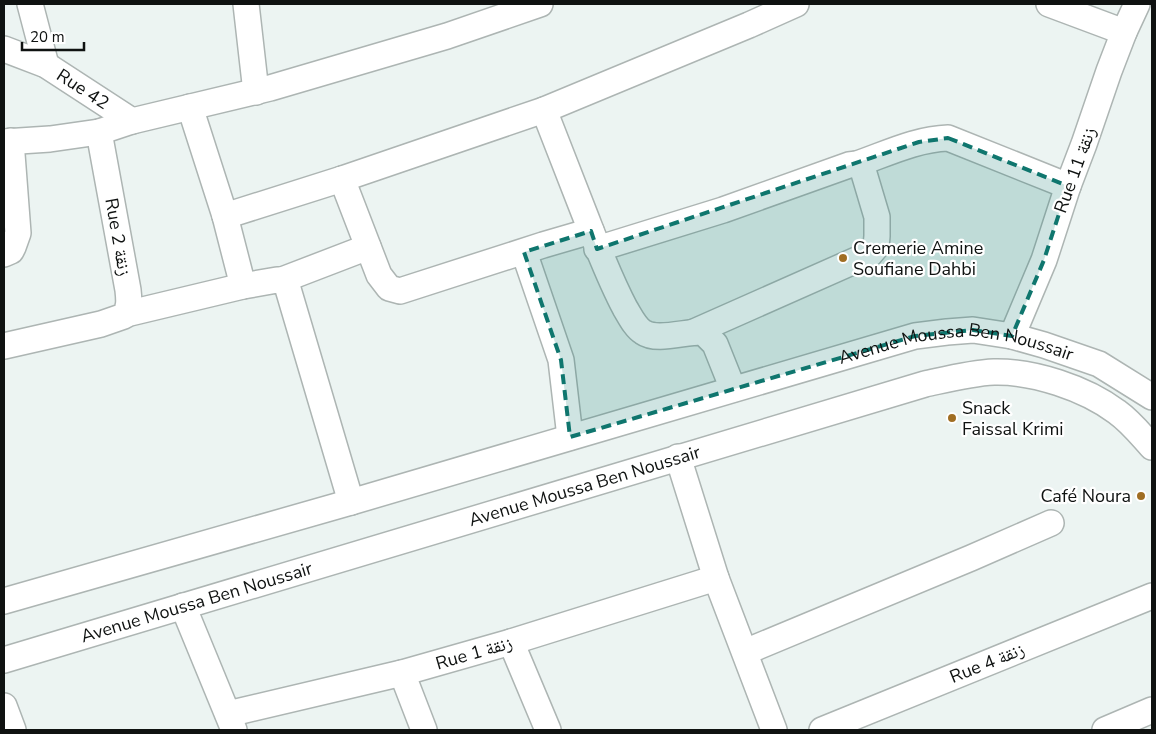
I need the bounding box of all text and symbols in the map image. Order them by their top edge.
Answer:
scale bar [22,20,85,52]
text: 20 m [30,27,65,47]
street label: Rue 42 [52,63,114,115]
street label: Rue 11 زنقة [1048,124,1102,216]
street label: Rue 2 زنقة [99,196,137,278]
place label: Cremerie Amine Soufiane Dahbi [853,236,983,281]
marker: Cremerie Amine Soufiane Dahbi [837,252,849,264]
text: Avenue Moussa Ben Noussair [836,317,1077,370]
street label: Avenue Moussa Ben Noussair [836,348,1076,370]
place label: Snack Faissal Krimi [962,396,1063,441]
marker: Snack Faissal Krimi [946,412,958,424]
street label: Avenue Moussa Ben Noussair [466,440,704,532]
place label: Café Noura [1040,484,1131,508]
marker: Café Noura [1135,490,1147,502]
street label: Avenue Moussa Ben Noussair [78,556,316,648]
street label: Rue 1 زنقة [433,631,515,675]
street label: Rue 4 زنقة [946,637,1028,689]

